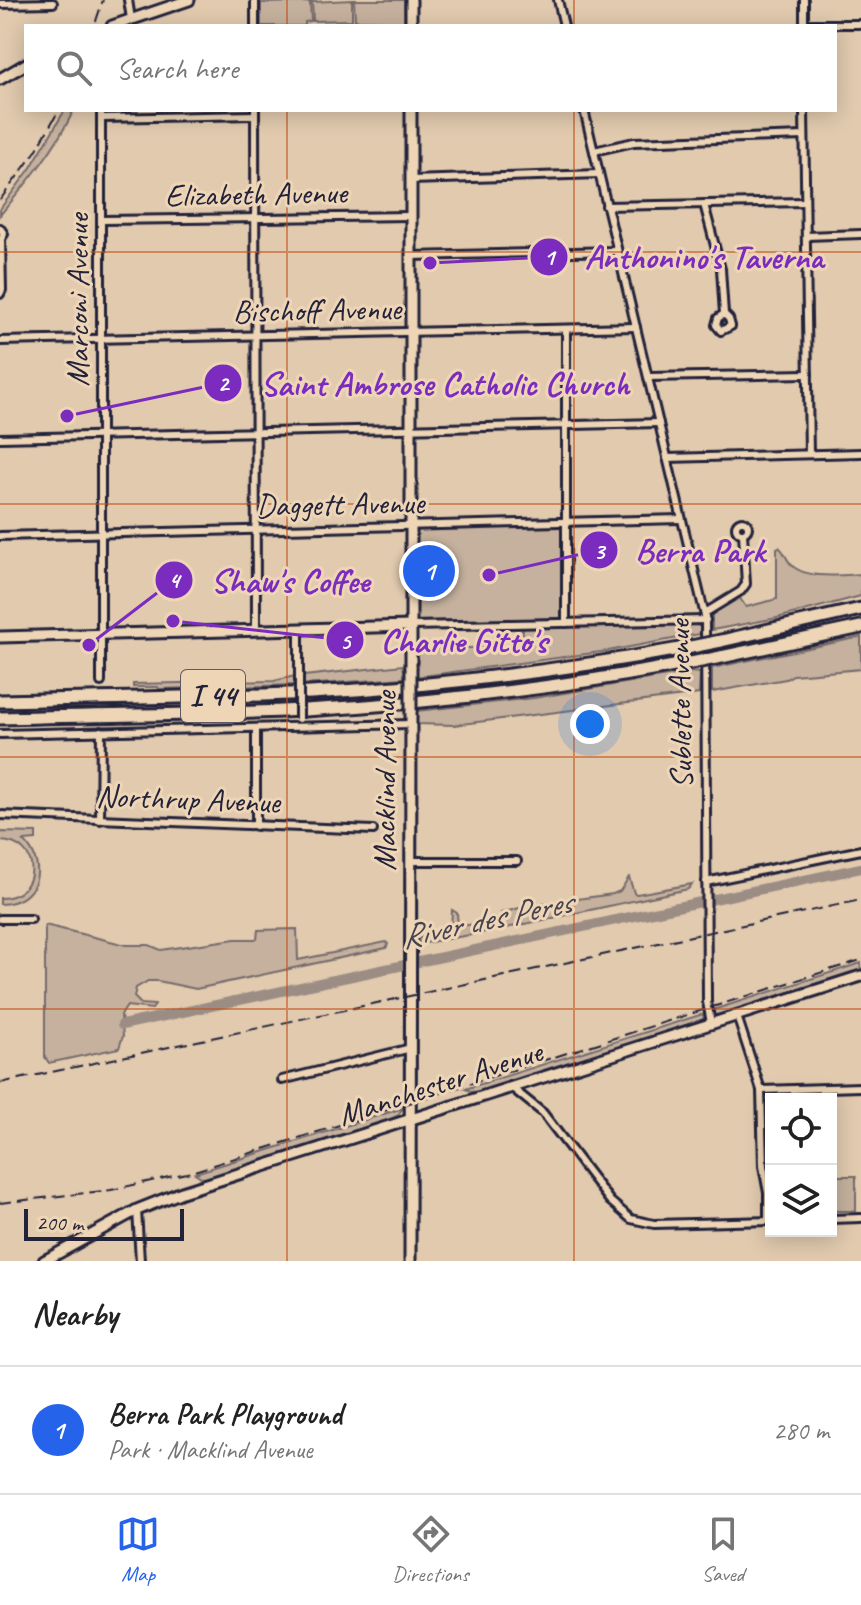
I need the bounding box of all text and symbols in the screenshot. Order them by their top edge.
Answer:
search box [24,24,837,112]
icon: search [52,46,96,90]
text: Search here [116,49,238,87]
street label: Elizabeth Avenue [165,172,350,216]
street label: Marconi Avenue [57,211,98,386]
callout: Anthonino's Taverna [529,228,839,286]
text: Anthonino's Taverna [585,235,826,278]
text: 1 [544,242,558,272]
street label: Bischoff Avenue [233,288,404,332]
callout: Saint Ambrose Catholic Church [203,354,647,412]
text: Saint Ambrose Catholic Church [260,362,631,405]
text: 2 [218,368,231,398]
street label: Daggett Avenue [256,482,427,526]
callout: Berra Park [579,521,782,579]
text: Berra Park [635,529,768,572]
text: 3 [594,536,607,566]
pin: 1 [403,541,455,601]
callout: Shaw's Coffee [154,551,385,609]
text: Shaw's Coffee [211,559,372,602]
text: 4 [169,565,183,595]
callout: Charlie Gitto's [325,611,563,669]
street label: Sublette Avenue [658,616,702,789]
text: Charlie Gitto's [381,619,550,662]
text: 5 [340,626,353,656]
road number: I 44 [181,670,245,722]
street label: Macklind Avenue [364,689,405,871]
your location [570,704,610,744]
street label: Northrup Avenue [95,775,283,823]
water label: River des Peres [397,879,580,958]
street label: Manchester Avenue [333,1030,550,1135]
map controls [765,1093,837,1237]
button: locate [765,1093,837,1165]
button: layers [765,1165,837,1237]
scale bar [24,1205,184,1241]
text: 200 m [36,1209,83,1237]
text: Nearby [32,1292,118,1335]
text: Berra Park Playground [108,1395,342,1433]
text: 1 [52,1414,64,1447]
text: 280 m [773,1414,829,1447]
text: Park · Macklind Avenue [108,1433,313,1466]
tab: Map [116,1512,160,1588]
tab: Directions [392,1512,469,1588]
tab: Saved [701,1512,745,1588]

